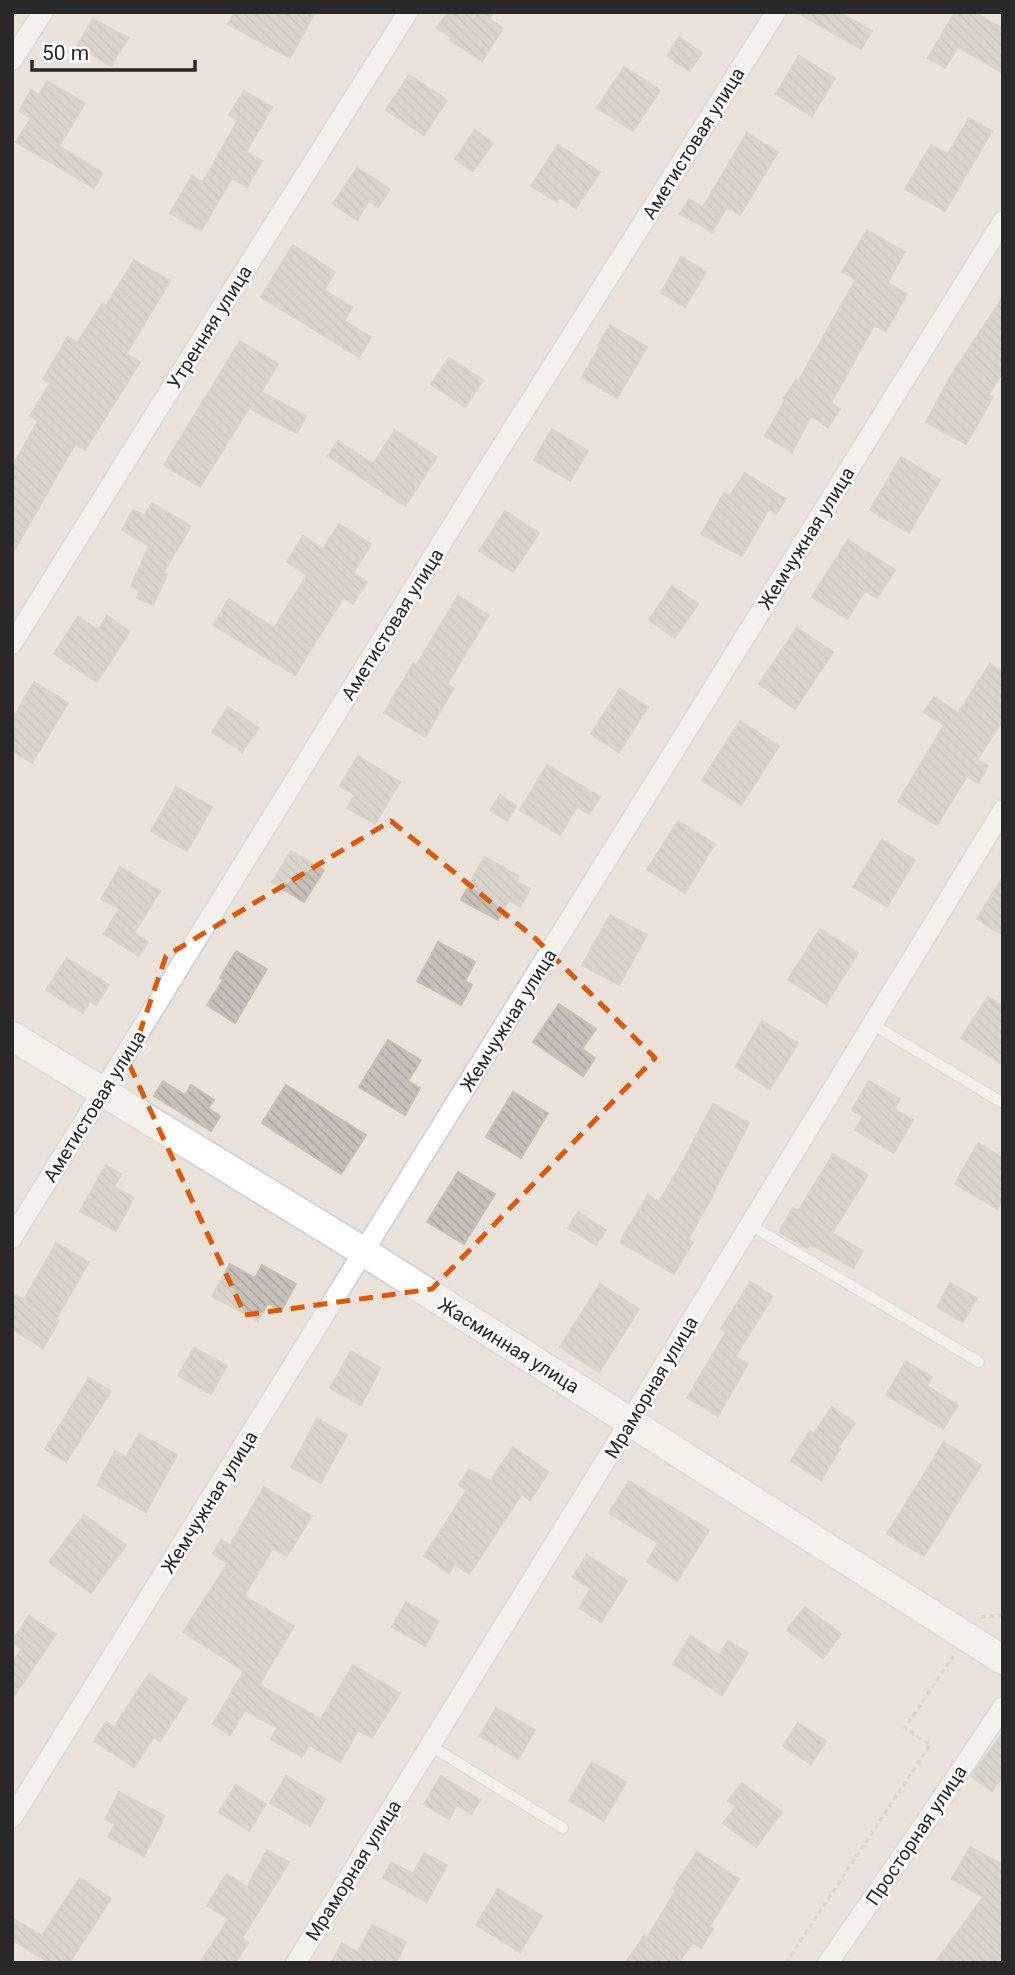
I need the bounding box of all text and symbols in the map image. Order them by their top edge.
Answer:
scale bar [32,28,194,72]
text: 50 m [42,41,89,65]
street label: Аметистовая улица [637,63,749,223]
street label: Утренняя улица [162,261,257,393]
street label: Жемчужная улица [753,463,860,614]
street label: Аметистовая улица [336,544,448,704]
street label: Жемчужная улица [455,945,562,1096]
street label: Аметистовая улица [38,1026,150,1186]
street label: Жасминная улица [434,1293,584,1398]
street label: Мраморная улица [600,1312,703,1463]
street label: Жемчужная улица [156,1427,263,1578]
street label: Просторная улица [861,1761,972,1910]
street label: Мраморная улица [301,1796,406,1945]

